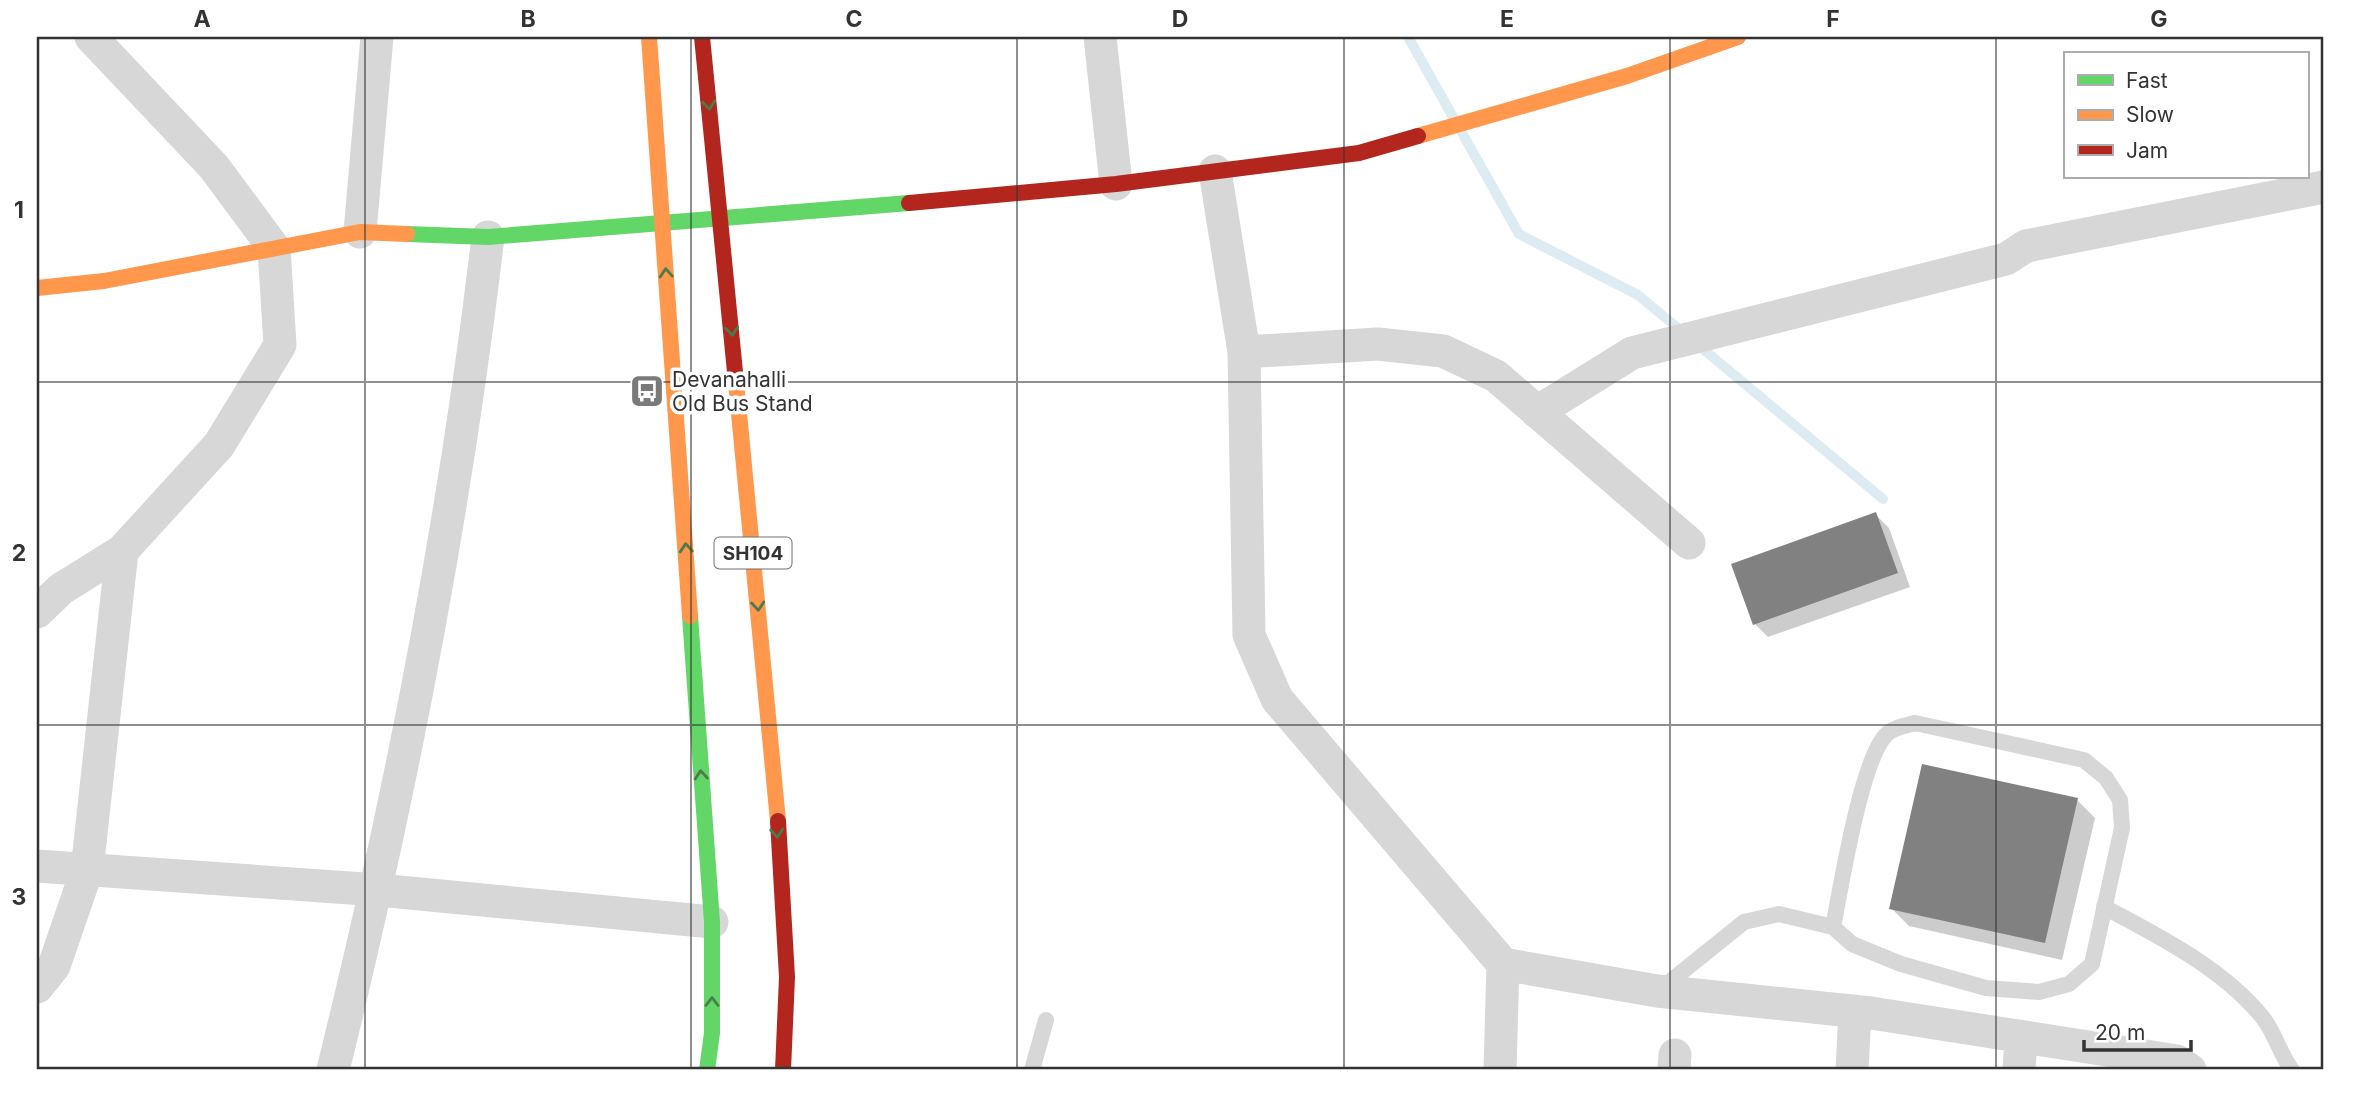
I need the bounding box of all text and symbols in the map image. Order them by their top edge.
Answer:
text: A [193,5,211,33]
text: B [520,5,536,33]
text: C [845,5,863,33]
text: D [1172,5,1188,33]
text: E [1500,5,1514,33]
text: F [1826,5,1840,33]
text: G [2150,5,2168,33]
legend [2064,52,2308,178]
text: Fast [2126,68,2168,93]
one-way arrow [701,99,716,110]
text: Slow [2126,102,2174,127]
text: Jam [2126,138,2168,163]
text: 1 [14,196,24,224]
one-way arrow [659,267,674,278]
one-way arrow [725,325,740,337]
place label: Devanahalli Old Bus Stand [672,367,813,416]
bus stop icon: Devanahalli Old Bus Stand [628,372,666,410]
road number: SH104 [714,538,792,568]
text: 2 [12,539,26,567]
one-way arrow [678,543,693,554]
one-way arrow [750,601,765,612]
one-way arrow [694,770,709,781]
one-way arrow [769,828,784,839]
text: 3 [12,883,26,911]
one-way arrow [704,997,720,1007]
scale bar [2084,1009,2191,1053]
text: 20 m [2095,1020,2145,1045]

